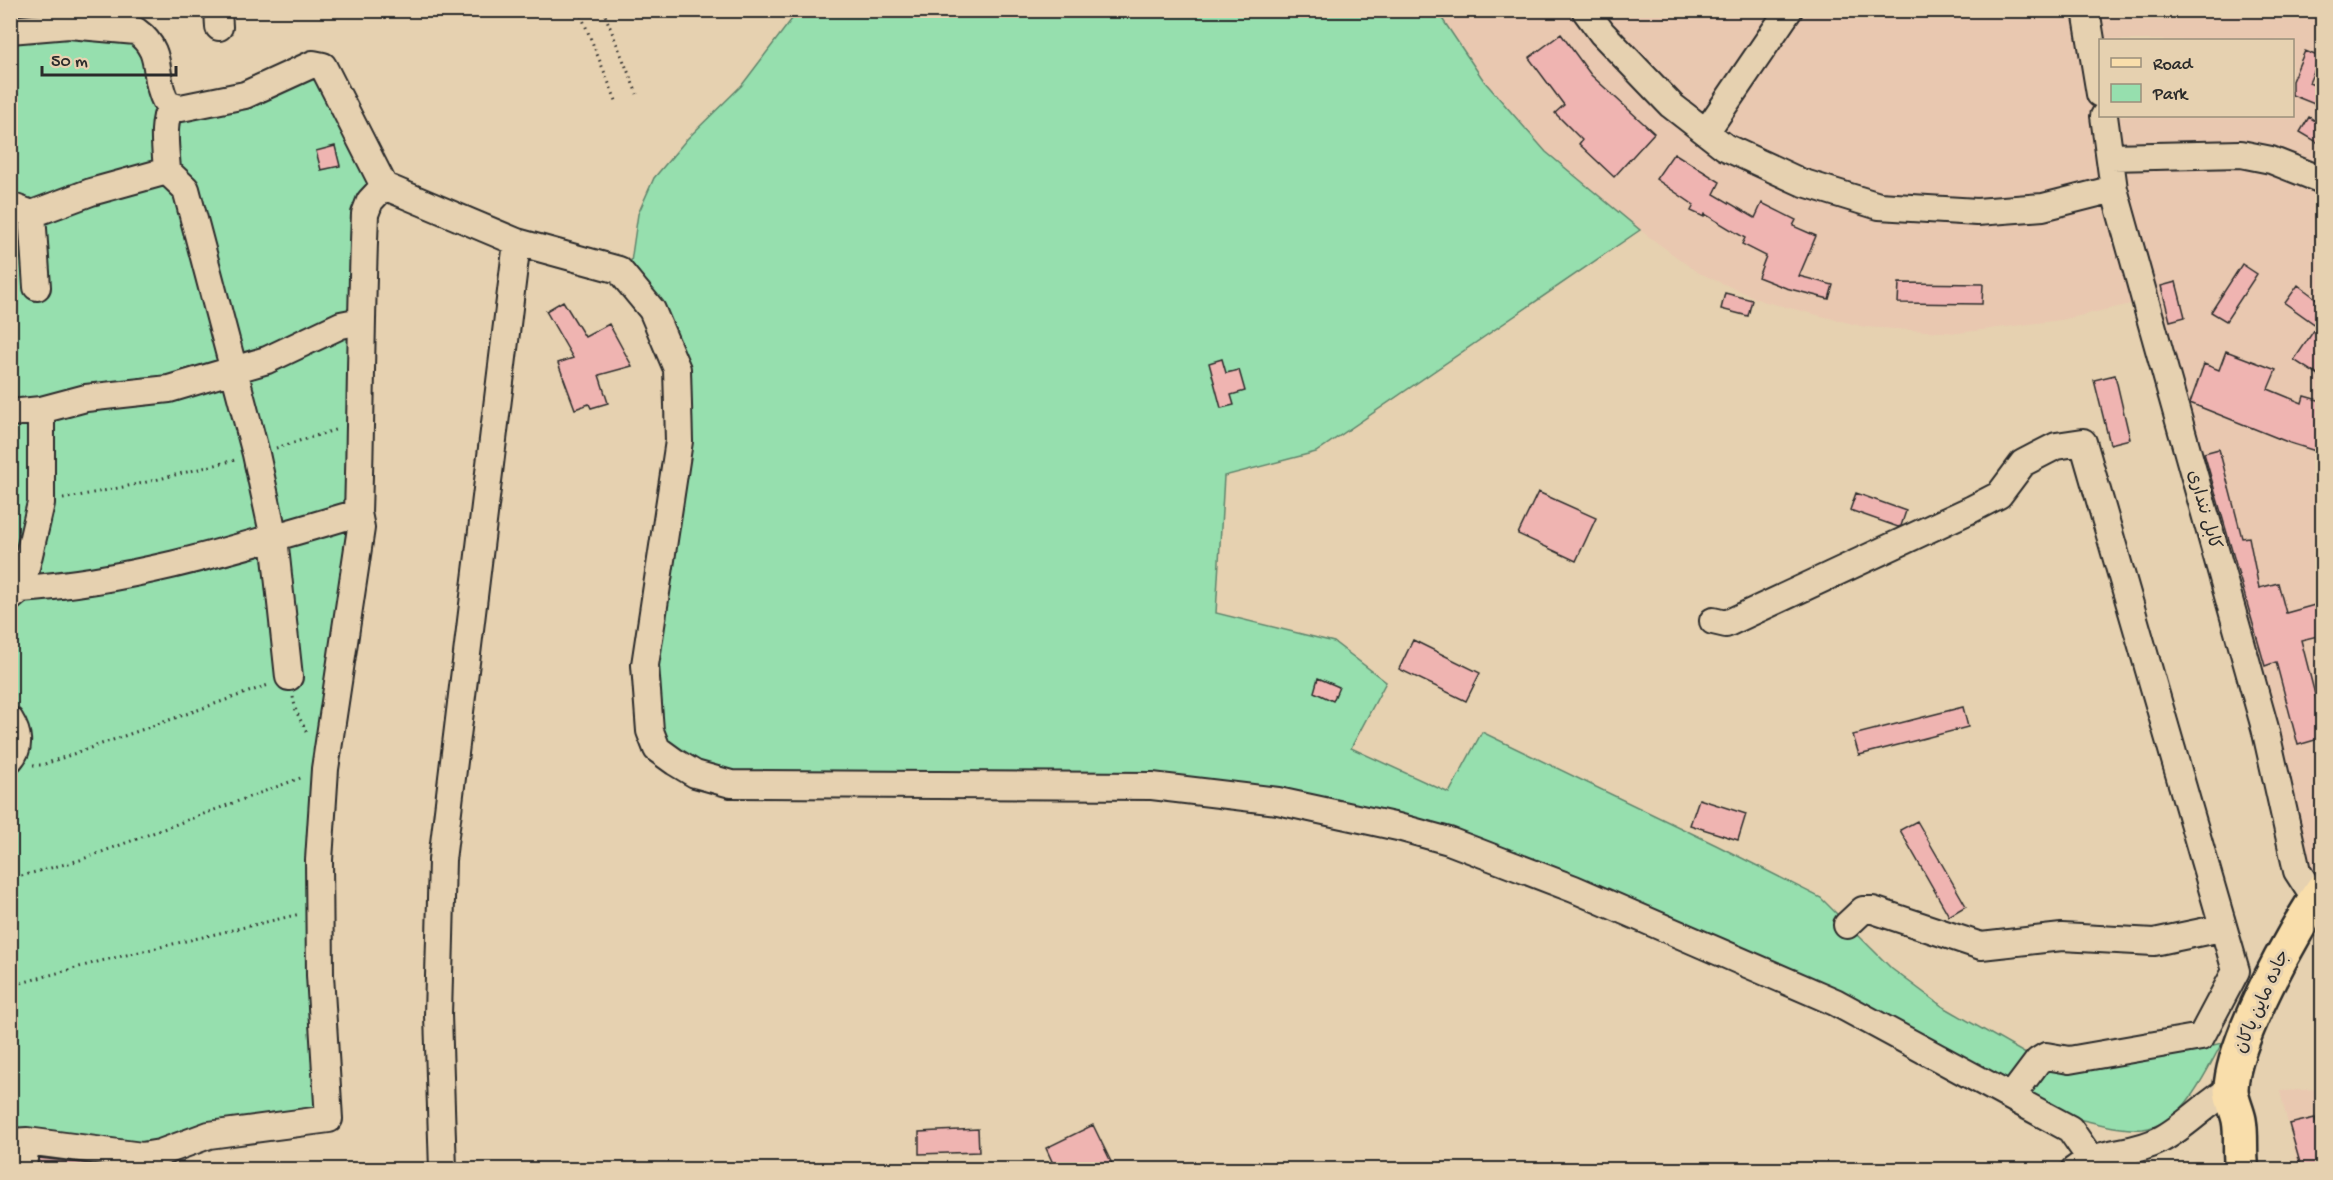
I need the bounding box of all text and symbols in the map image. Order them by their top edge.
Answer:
scale bar [42,39,176,77]
legend [2099,39,2294,117]
text: 50 m [51,52,88,73]
text: Road [2153,55,2194,76]
text: Park [2152,85,2189,106]
street label: کابل ننداری [2182,468,2224,552]
street label: جاده ماین پاکان [2231,947,2295,1057]

